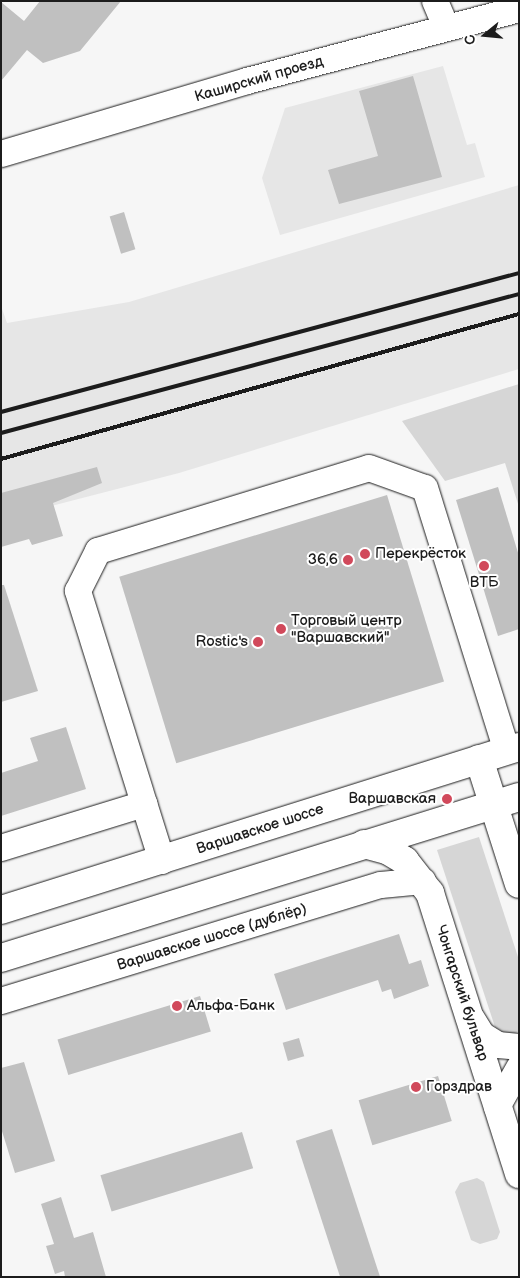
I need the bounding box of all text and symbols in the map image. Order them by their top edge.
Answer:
north arrow [460,10,510,60]
text: С [461,32,480,47]
street label: Каширский проезд [193,52,325,106]
place label: Перекрёсток [375,545,466,563]
marker: Перекрёсток [359,548,371,560]
place label: 36,6 [308,551,338,569]
marker: 36,6 [342,554,354,566]
marker: ВТБ [478,560,490,572]
place label: ВТБ [470,574,498,592]
place label: Торговый центр "Варшавский" [291,611,402,646]
marker: Торговый центр "Варшавский" [275,623,287,635]
place label: Rostic's [196,633,248,651]
marker: Rostic's [252,636,264,648]
place label: Варшавская [349,790,436,808]
marker: Варшавская [440,792,454,806]
street label: Варшавское шоссе [194,800,326,858]
street label: Варшавское шоссе (дублёр) [115,900,309,974]
street label: Чонгарский бульвар [432,923,492,1063]
place label: Альфа-Банк [187,997,275,1015]
marker: Альфа-Банк [171,1000,183,1012]
place label: Горздрав [426,1078,492,1096]
marker: Горздрав [410,1081,422,1093]

